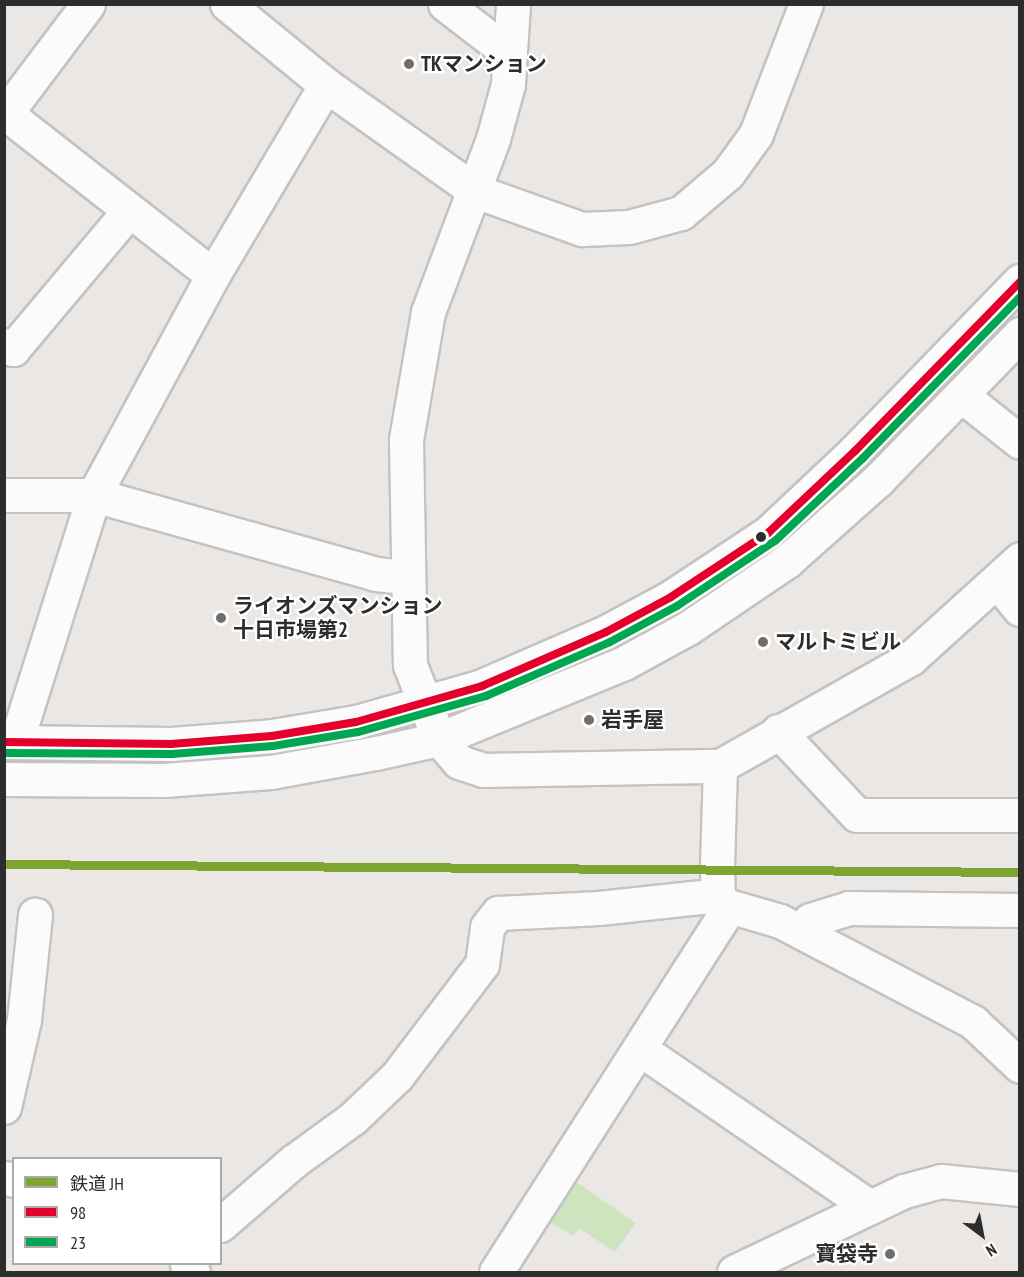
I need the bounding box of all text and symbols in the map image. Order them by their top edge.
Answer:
place label: TKマンション [421,51,547,77]
marker: TKマンション [402,57,416,71]
unlabelled marker [755,531,767,543]
place label: ライオンズマンション 十日市場第2 [233,593,443,643]
marker: ライオンズマンション 十日市場第2 [214,611,228,625]
place label: マルトミビル [775,629,901,655]
marker: マルトミビル [756,635,770,649]
place label: 岩手屋 [601,707,664,733]
marker: 岩手屋 [582,713,596,727]
legend [12,1157,222,1265]
text: 鉄道 JH [70,1172,124,1195]
text: 98 [70,1201,86,1224]
north arrow [952,1205,1012,1265]
text: 23 [70,1231,86,1254]
text: N [983,1239,1001,1261]
place label: 寶袋寺 [815,1241,878,1267]
marker: 寶袋寺 [883,1247,897,1261]

